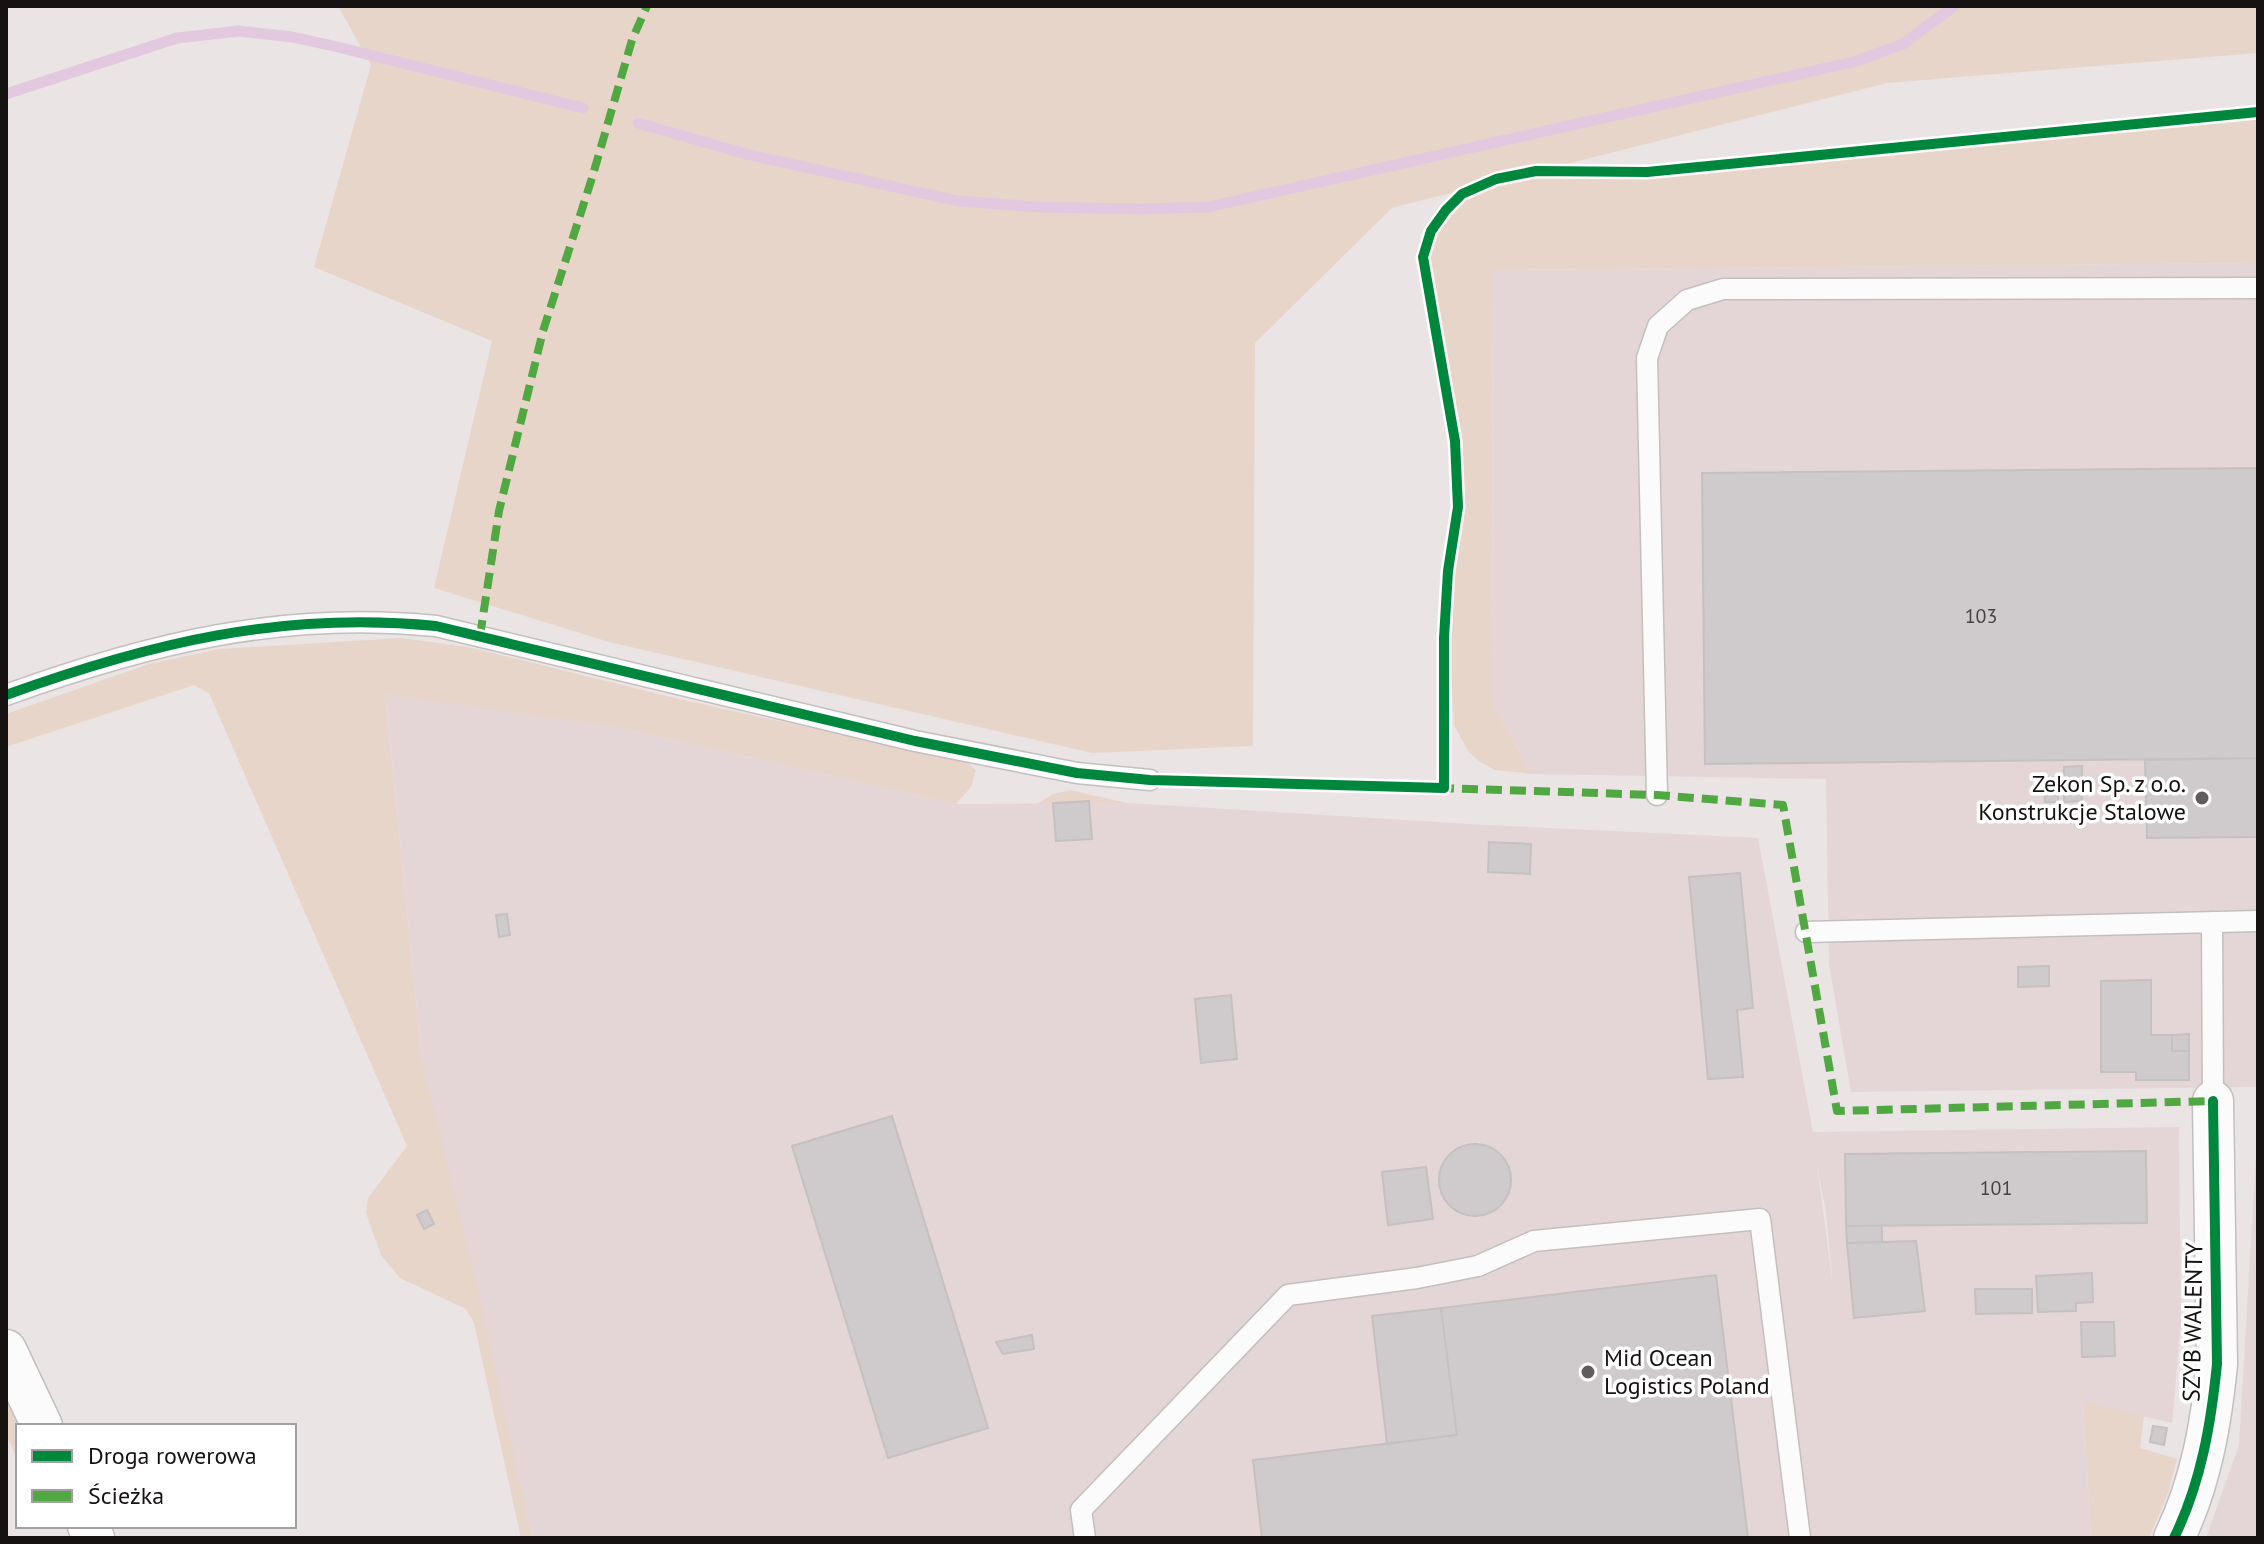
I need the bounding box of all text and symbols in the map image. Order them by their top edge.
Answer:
house number: 103 [1965,603,1997,629]
place label: Zekon Sp. z o.o. Konstrukcje Stalowe [1978,768,2186,827]
marker: Zekon Sp. z o.o. Konstrukcje Stalowe [2193,789,2211,807]
house number: 101 [1980,1175,2012,1201]
street label: SZYB WALENTY [2176,1241,2209,1402]
place label: Mid Ocean Logistics Poland [1604,1342,1770,1401]
marker: Mid Ocean Logistics Poland [1579,1363,1597,1381]
legend [16,1424,296,1528]
text: Droga rowerowa [88,1440,257,1471]
text: Ścieżka [88,1480,164,1511]

